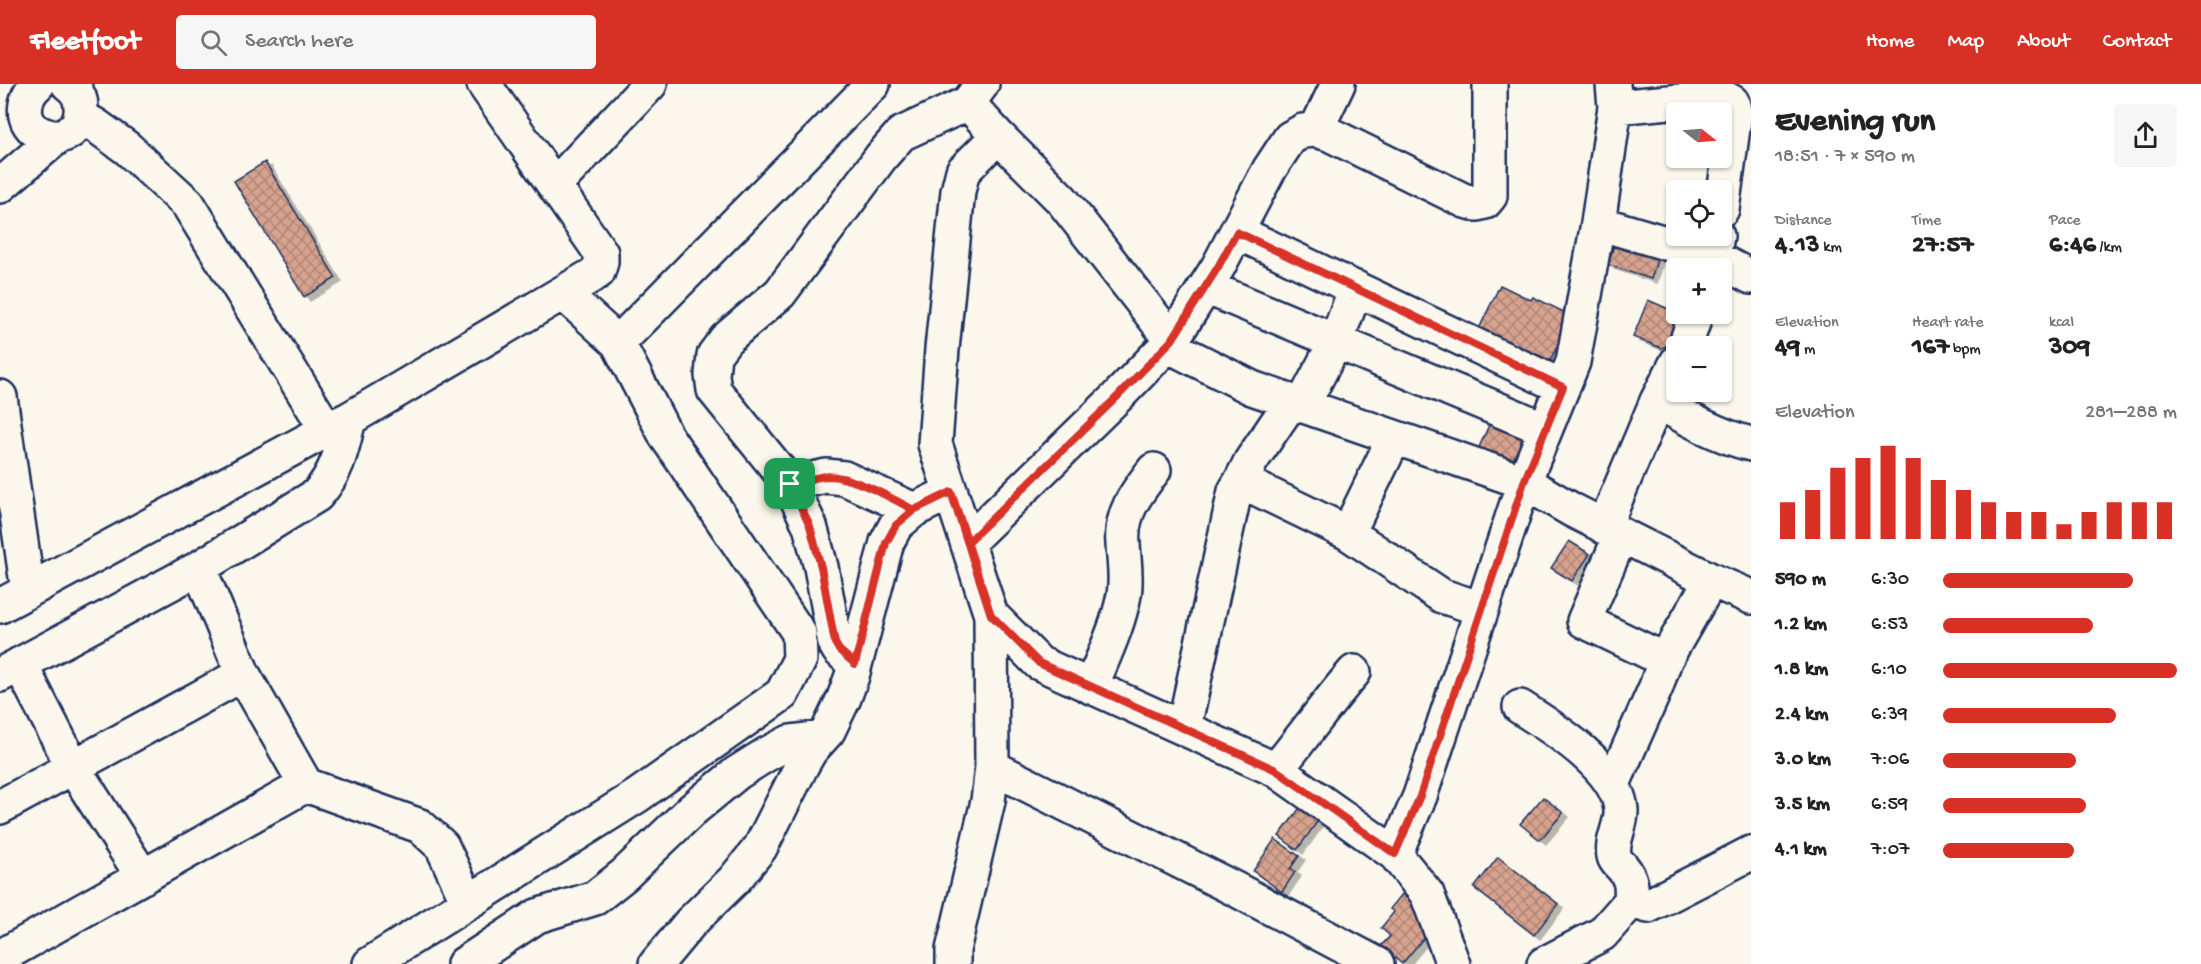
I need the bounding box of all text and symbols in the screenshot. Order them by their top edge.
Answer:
search box [176,15,596,69]
text: Fleetfoot [30,26,140,59]
icon: search [197,26,230,59]
text: Search here [245,29,353,55]
text: Home [1866,30,1914,55]
text: Map [1947,30,1984,55]
text: About [2017,30,2070,55]
text: Contact [2103,30,2171,55]
north arrow [1666,102,1732,168]
map controls [1666,102,1732,402]
text: Evening run [1775,104,1935,142]
button: share [2114,104,2177,167]
text: 18:51 · 7 × 590 m [1775,146,1915,169]
button: locate [1666,180,1732,246]
text: Distance [1775,212,1832,231]
text: Time [1912,212,1941,231]
text: Pace [2049,212,2080,231]
text: 4.13 [1775,231,1819,262]
text: 27:57 [1912,231,1974,262]
text: 6:46 [2049,231,2096,262]
text: km [1819,239,1842,258]
text: /km [2096,239,2122,258]
button: + [1666,258,1732,324]
text: Elevation [1775,314,1839,333]
text: Heart rate [1912,314,1984,333]
text: kcal [2049,314,2074,333]
text: 49 [1775,333,1800,364]
text: 167 [1912,333,1949,364]
text: 309 [2049,333,2090,364]
button: − [1666,336,1732,402]
text: m [1800,341,1815,360]
text: bpm [1949,341,1981,360]
text: Elevation [1775,402,1855,425]
text: 281–288 m [2085,402,2177,425]
pin [764,458,815,509]
icon: arrive [773,467,806,500]
text: 590 m [1775,569,1826,592]
text: 6:30 [1871,569,1909,592]
text: 1.2 km [1775,614,1827,637]
text: 6:53 [1871,614,1908,637]
text: 1.8 km [1775,659,1828,682]
text: 6:10 [1871,659,1907,682]
text: 2.4 km [1775,704,1828,727]
text: 6:39 [1871,704,1908,727]
text: 3.0 km [1775,749,1831,772]
text: 7:06 [1871,749,1909,772]
text: 3.5 km [1775,794,1830,817]
text: 6:59 [1871,794,1908,817]
text: 4.1 km [1775,839,1827,862]
text: 7:07 [1871,839,1909,862]

